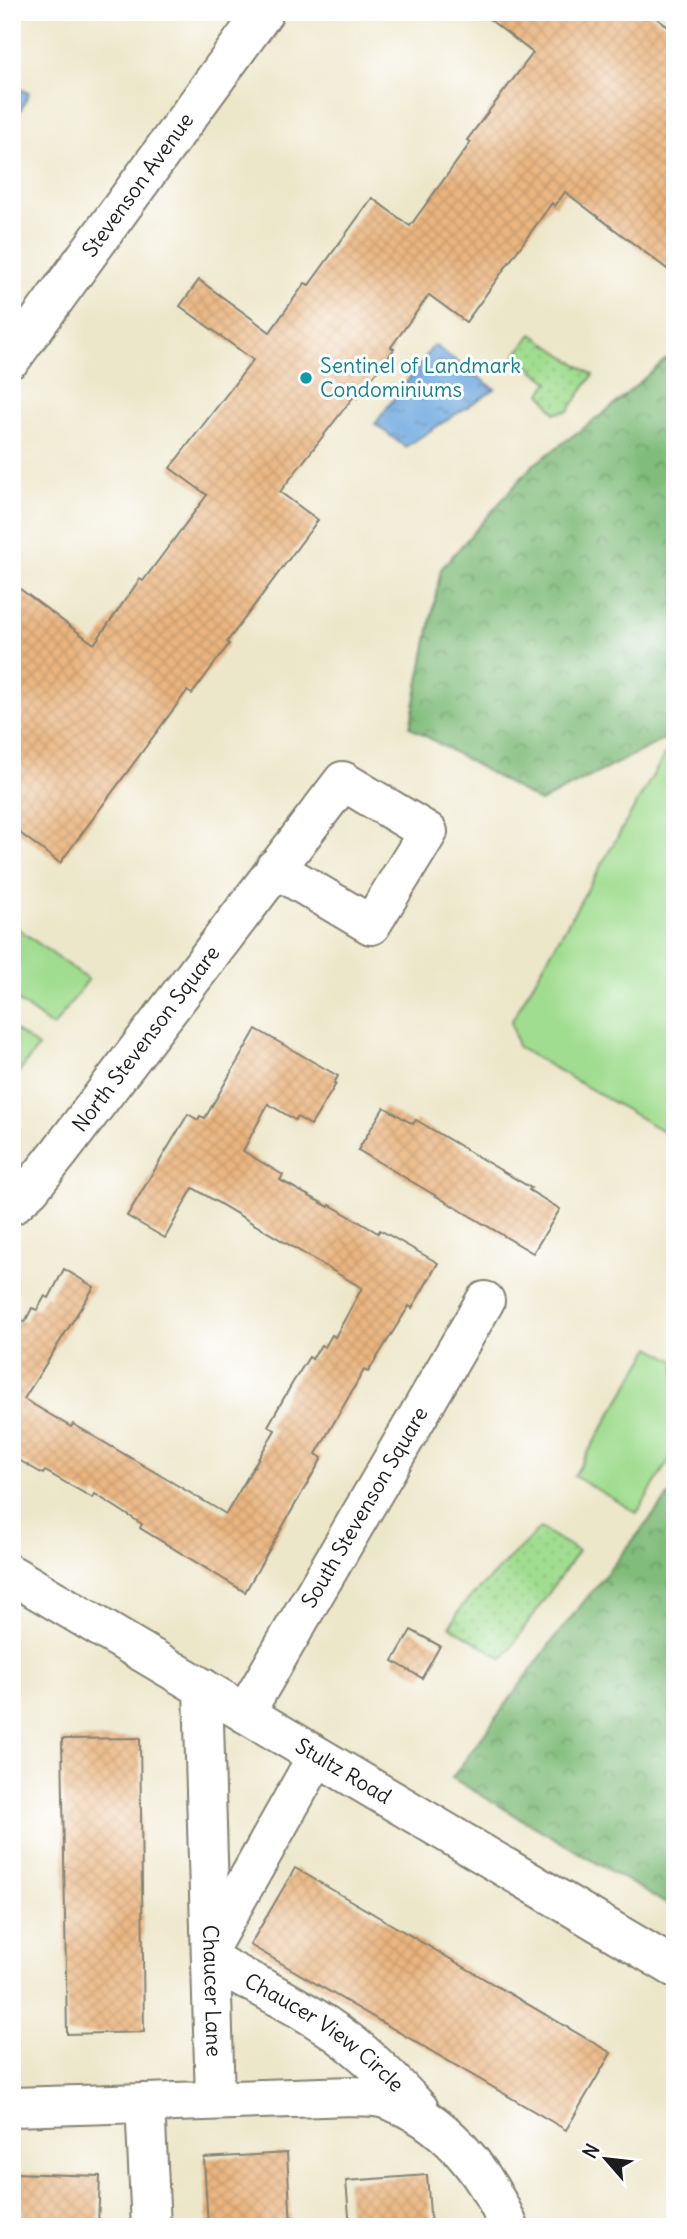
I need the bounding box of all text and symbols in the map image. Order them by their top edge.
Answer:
street label: Stevenson Avenue [76,107,199,262]
place label: Sentinel of Landmark Condominiums [320,352,521,403]
marker: Sentinel of Landmark Condominiums [298,370,314,386]
street label: North Stevenson Square [66,940,226,1137]
street label: South Stevenson Square [295,1402,434,1613]
street label: Stultz Road [291,1732,396,1810]
street label: Chaucer Lane [197,1924,228,2057]
street label: Chaucer View Circle [240,1967,410,2098]
north arrow [572,2124,642,2194]
text: N [577,2140,605,2162]

